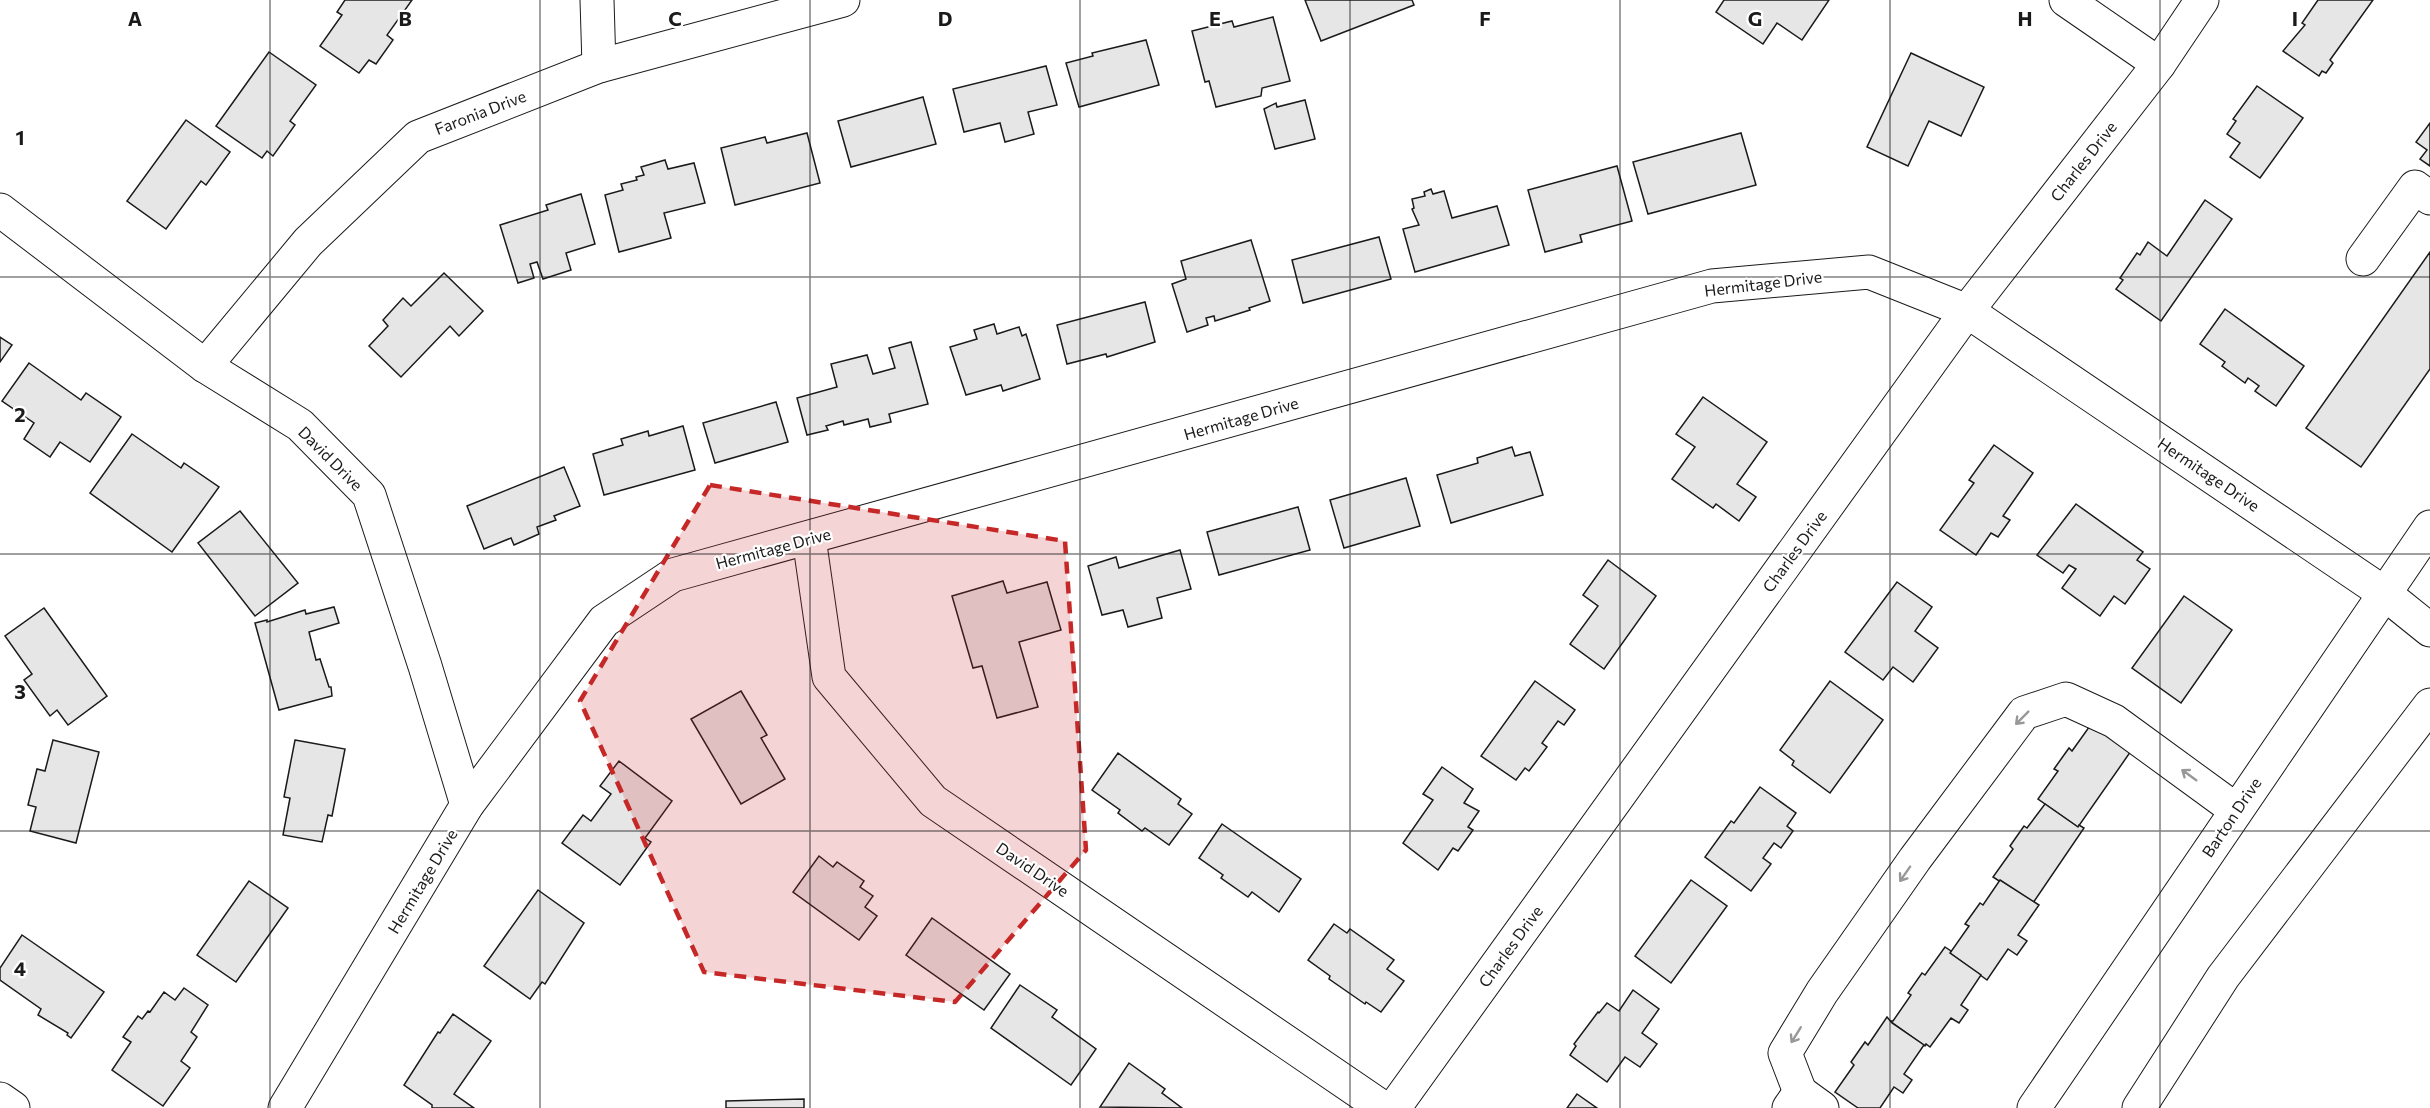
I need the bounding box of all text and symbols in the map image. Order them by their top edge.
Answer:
text: A [128,6,142,30]
text: B [398,6,412,30]
text: C [668,6,682,30]
text: D [938,6,952,30]
text: E [1209,6,1221,30]
text: F [1479,6,1491,30]
text: G [1748,6,1762,30]
text: H [2018,6,2033,30]
text: I [2292,6,2298,30]
street label: Faronia Drive [432,86,528,138]
street label: Charles Drive [2046,117,2120,205]
text: 1 [15,125,25,149]
street label: Hermitage Drive [1703,266,1823,300]
street label: Hermitage Drive [1181,393,1301,443]
text: 2 [14,402,26,426]
street label: David Drive [295,422,367,494]
street label: Hermitage Drive [2155,433,2263,515]
street label: Charles Drive [1758,506,1830,596]
street label: Hermitage Drive [713,523,833,573]
text: 3 [14,679,26,703]
one-way arrow [2015,710,2030,725]
one-way arrow [2181,769,2197,782]
street label: Barton Drive [2197,774,2265,860]
street label: Hermitage Drive [383,825,461,937]
street label: David Drive [993,838,1073,900]
one-way arrow [1899,865,1911,881]
street label: Charles Drive [1474,901,1546,991]
text: 4 [14,956,26,980]
one-way arrow [1789,1026,1801,1043]

